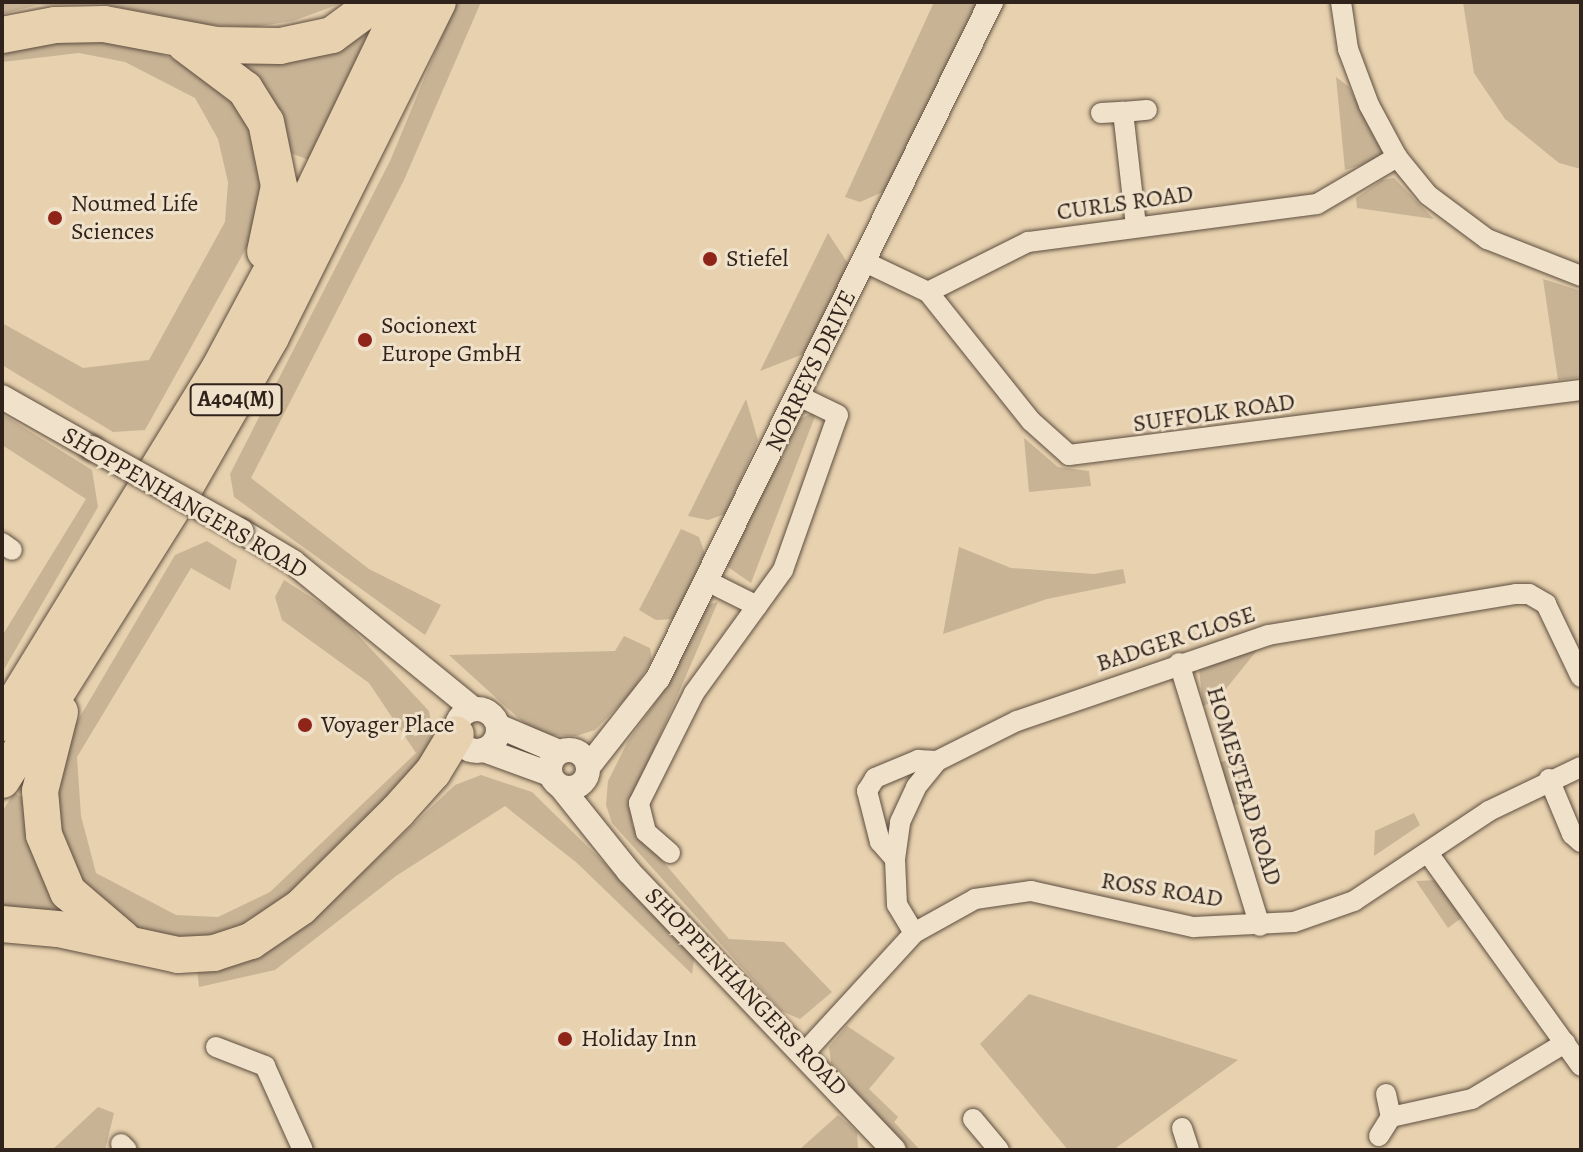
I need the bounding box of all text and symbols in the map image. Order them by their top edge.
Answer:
street label: CURLS ROAD [1055,179,1195,227]
place label: Noumed Life Sciences [71,190,198,246]
marker: Noumed Life Sciences [46,209,64,227]
place label: Stiefel [726,245,788,273]
marker: Stiefel [701,250,719,268]
street label: NORREYS DRIVE [759,286,863,456]
place label: Socionext Europe GmbH [381,312,522,368]
marker: Socionext Europe GmbH [356,331,374,349]
road number: A404(M) [188,382,284,418]
street label: SUFFOLK ROAD [1131,387,1297,439]
street label: SHOPPENHANGERS ROAD [57,421,313,585]
street label: BADGER CLOSE [1093,600,1259,678]
street label: HOMESTEAD ROAD [1200,683,1288,889]
place label: Voyager Place [321,711,454,739]
marker: Voyager Place [296,716,314,734]
street label: ROSS ROAD [1099,866,1225,914]
street label: SHOPPENHANGERS ROAD [639,882,853,1102]
place label: Holiday Inn [581,1025,697,1053]
marker: Holiday Inn [556,1030,574,1048]

